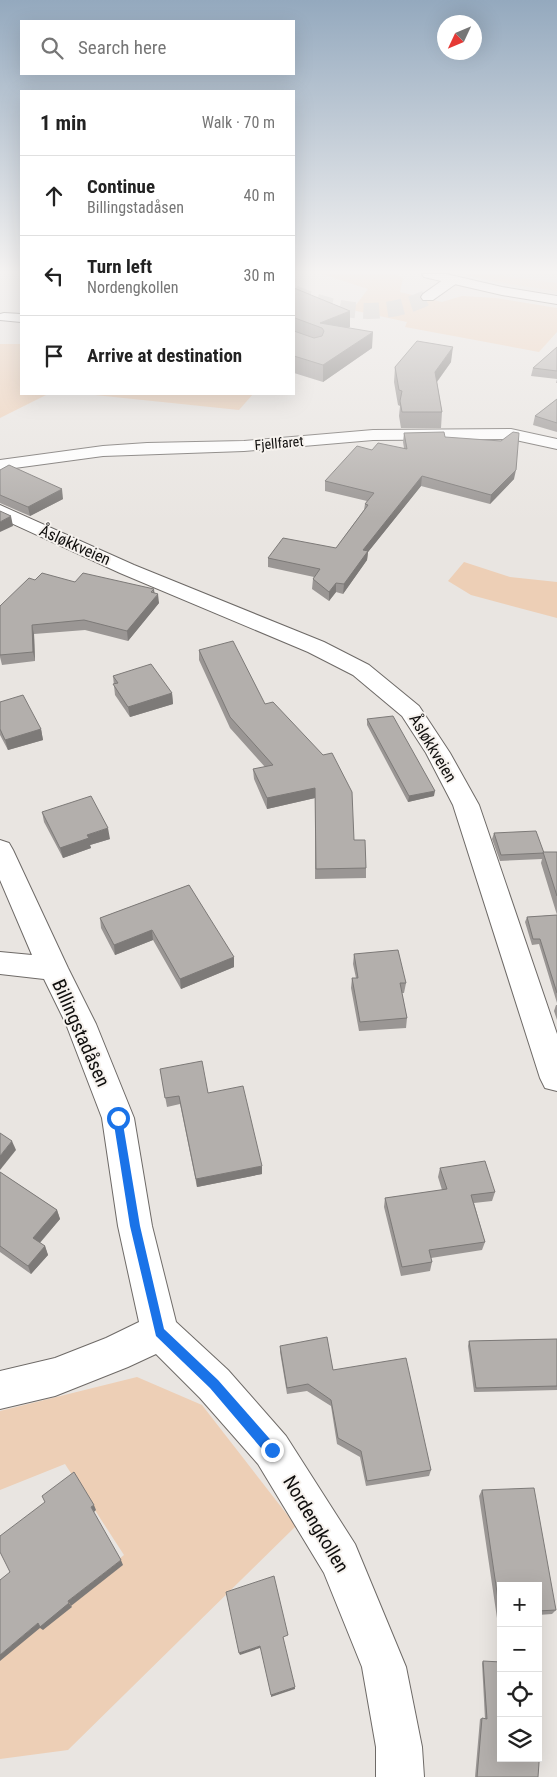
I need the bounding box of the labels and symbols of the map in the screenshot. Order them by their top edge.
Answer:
north arrow [437,15,482,60]
street label: Fjellfaret [254,433,304,453]
street label: Åsløkkveien [37,520,114,569]
street label: Åsløkkveien [405,710,462,785]
street label: Billingstadåsen [47,976,115,1090]
route start [107,1107,130,1130]
route end [261,1439,284,1462]
street label: Nordengkollen [278,1471,354,1577]

